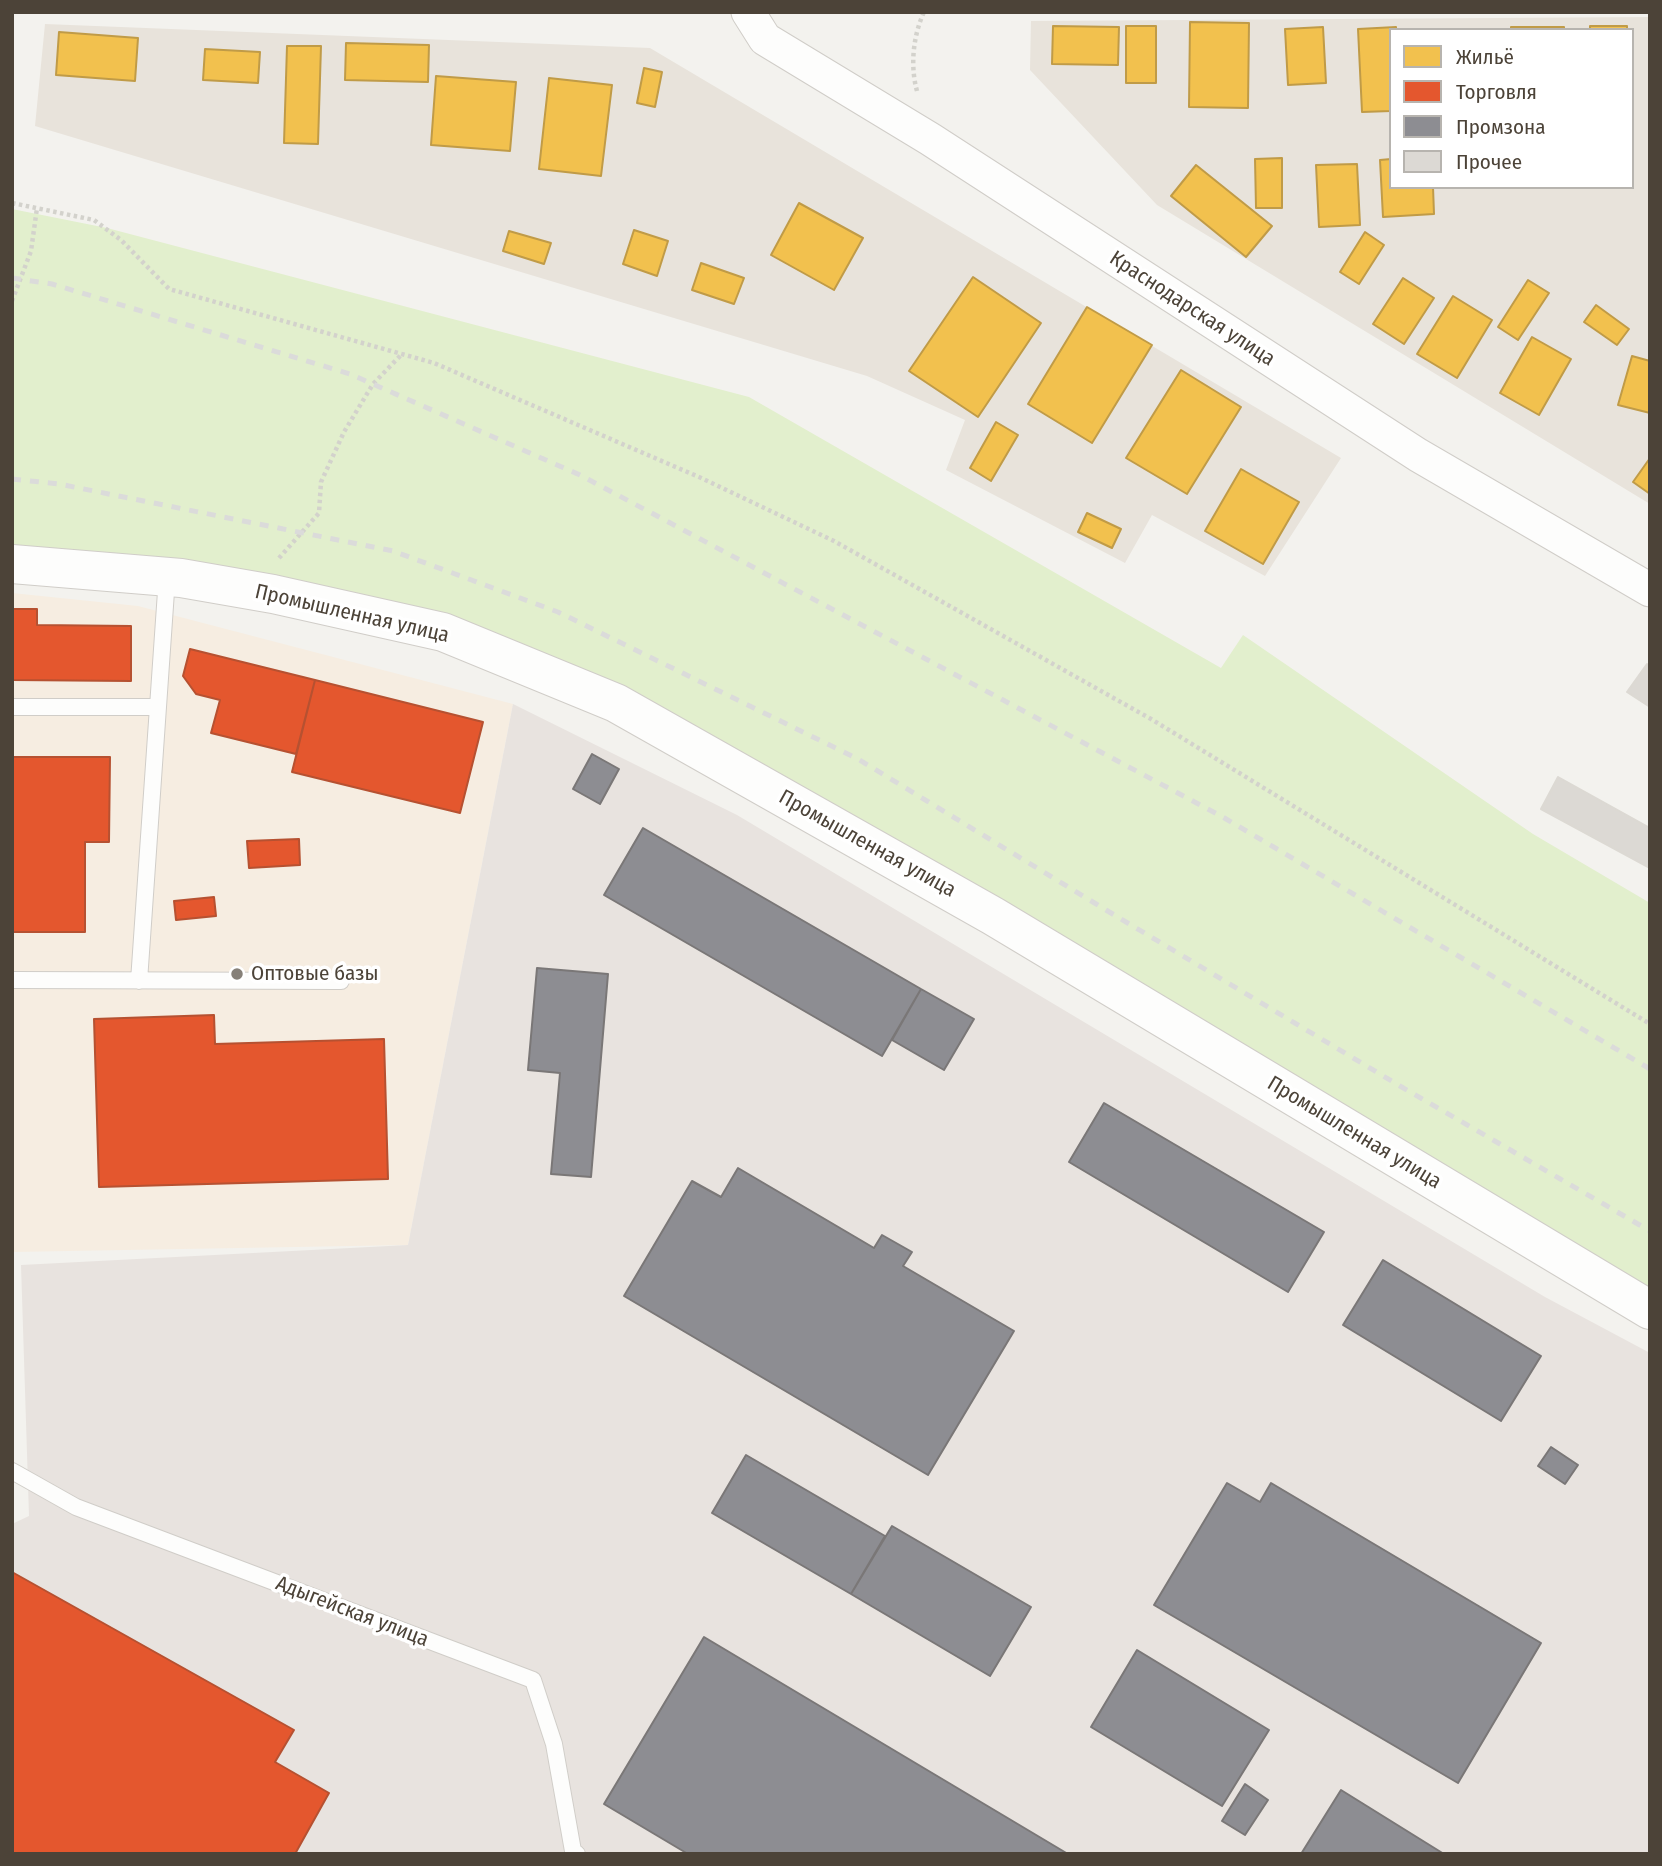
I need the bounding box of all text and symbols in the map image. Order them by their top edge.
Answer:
legend [1389,28,1634,189]
text: Жильё [1456,44,1514,70]
text: Торговля [1456,79,1537,105]
text: Промзона [1456,114,1545,140]
text: Прочее [1456,149,1522,175]
street label: Краснодарская улица [1104,246,1280,372]
street label: Промышленная улица [252,579,452,649]
street label: Промышленная улица [774,785,960,903]
place label: Оптовые базы [251,961,378,987]
marker: Оптовые базы [229,966,245,982]
street label: Промышленная улица [1262,1071,1446,1195]
street label: Адыгейская улица [272,1571,432,1653]

